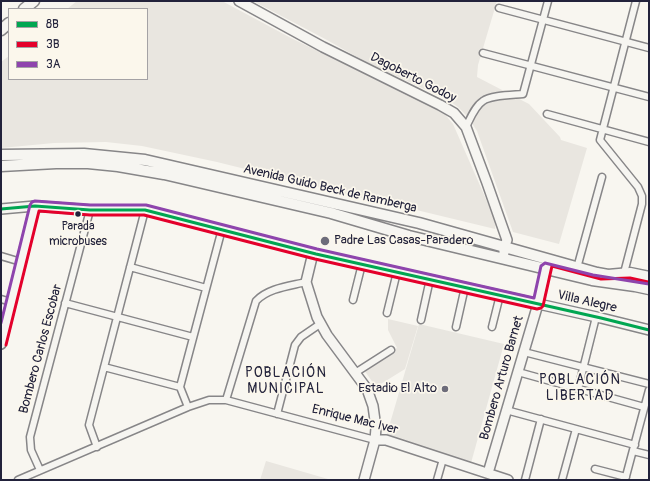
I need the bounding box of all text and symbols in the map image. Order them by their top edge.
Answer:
legend [8,8,148,80]
text: 8B [46,17,59,32]
text: 3B [46,37,60,52]
street label: Dagoberto Godoy [367,50,459,106]
text: 3A [46,57,60,72]
street label: Avenida Guido Beck de Ramberga [242,161,418,217]
marker: Parada microbuses [73,209,83,219]
place label: Parada microbuses [49,220,107,248]
place label: Padre Las Casas-Paradero [334,233,473,249]
marker: Padre Las Casas-Paradero [319,235,331,247]
street label: Bombero Carlos Escobar [16,283,66,415]
street label: Villa Alegre [556,288,618,316]
street label: Bombero Arturo Barnet [477,314,527,442]
district label: POBLACIÓN MUNICIPAL [245,365,327,398]
district label: POBLACIÓN LIBERTAD [539,372,621,404]
place label: Estadio El Alto [358,381,437,397]
marker: Estadio El Alto [440,384,450,394]
street label: Enrique Mac Iver [310,402,400,438]

